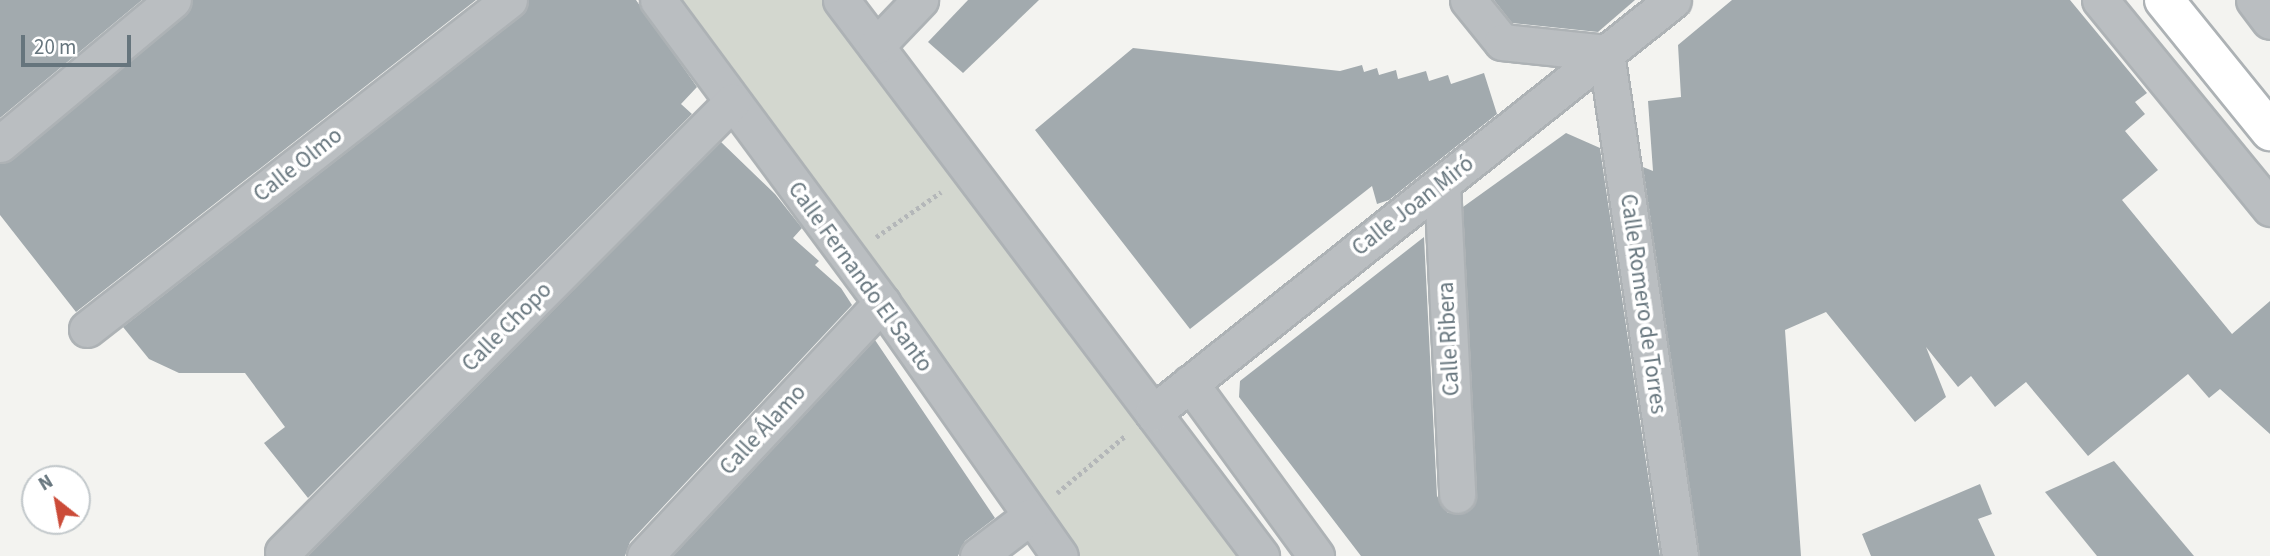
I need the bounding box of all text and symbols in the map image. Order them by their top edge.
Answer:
scale bar [24,21,135,65]
text: 20 m [34,32,76,62]
street label: Calle Olmo [248,122,348,208]
street label: Calle Joan Miró [1347,150,1479,262]
street label: Calle Fernando El Santo [782,176,938,378]
street label: Calle Romero de Torres [1614,192,1672,416]
street label: Calle Chopo [456,276,558,378]
street label: Calle Ribera [1432,281,1466,397]
street label: Calle Álamo [714,379,812,481]
north arrow [21,465,91,535]
text: N [34,468,58,498]

